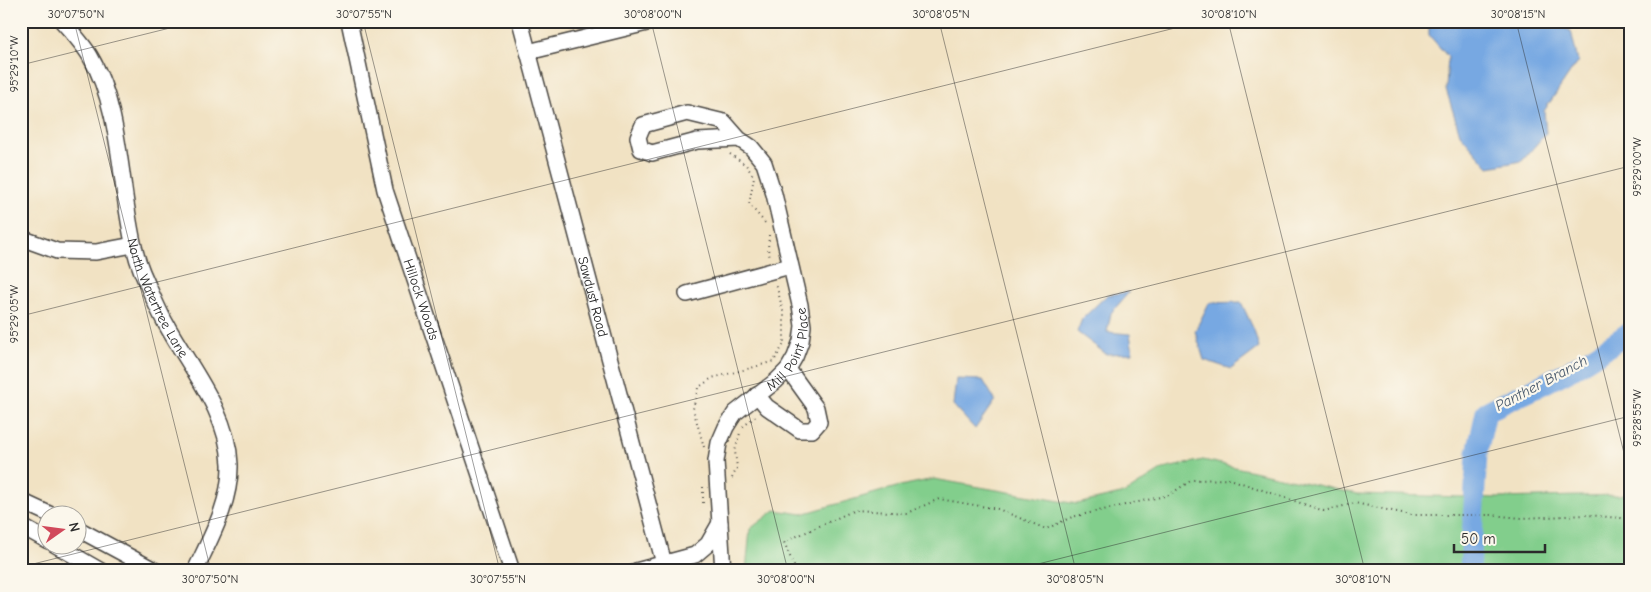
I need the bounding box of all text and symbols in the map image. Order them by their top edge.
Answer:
text: 30°07'50"N [48,7,104,21]
text: 30°07'55"N [336,7,392,21]
text: 30°08'00"N [624,7,682,21]
text: 30°08'05"N [912,7,970,21]
text: 30°08'10"N [1201,7,1257,21]
text: 30°08'15"N [1491,7,1545,21]
text: 95°29'10"W [7,35,21,92]
text: 95°29'00"W [1630,137,1644,197]
street label: North Watertree Lane [124,236,192,361]
street label: Sawdust Road [574,254,612,338]
street label: Hillock Woods [400,256,443,342]
text: 95°29'05"W [7,284,21,343]
street label: Mill Point Place [762,307,812,394]
water label: Panther Branch [1492,351,1590,415]
text: 95°28'55"W [1630,389,1644,447]
north arrow [38,504,88,554]
text: N [65,520,83,533]
scale bar [1454,522,1545,554]
text: 50 m [1461,530,1496,548]
text: 30°07'50"N [182,572,238,586]
text: 30°07'55"N [470,572,526,586]
text: 30°08'00"N [757,572,815,586]
text: 30°08'05"N [1046,572,1104,586]
text: 30°08'10"N [1335,572,1391,586]

